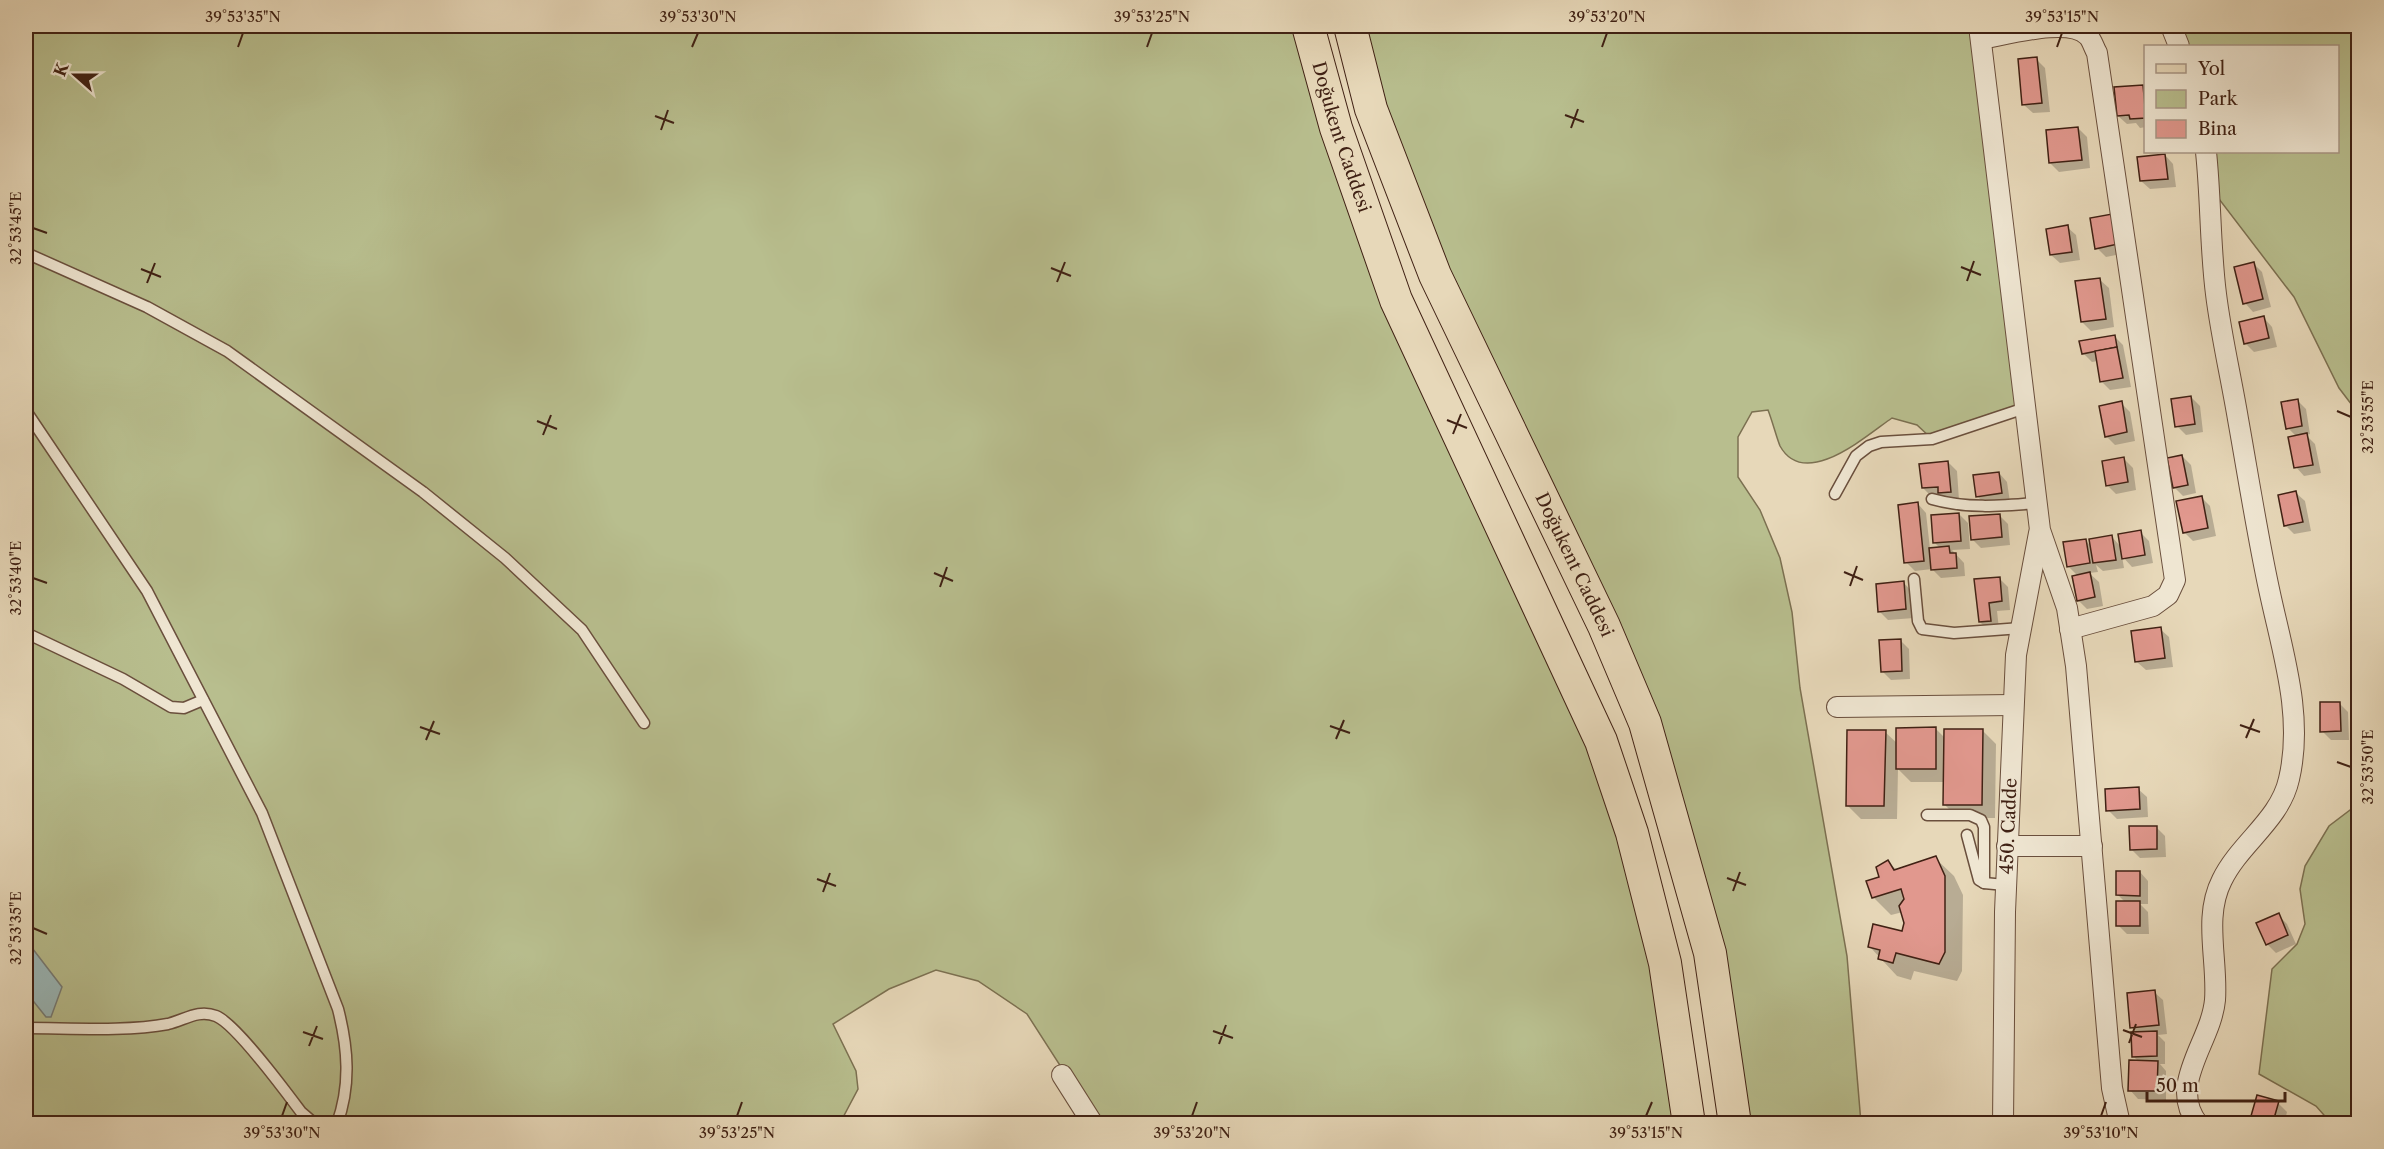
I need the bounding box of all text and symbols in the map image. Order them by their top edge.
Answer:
text: 39°53'35"N [205,7,281,26]
text: 39°53'30"N [659,7,737,26]
text: 39°53'25"N [1114,7,1190,26]
text: 39°53'20"N [1568,7,1646,26]
text: 39°53'15"N [2025,7,2099,26]
north arrow [45,45,105,105]
legend [2144,45,2339,153]
text: Yol [2197,58,2225,80]
text: K [49,59,73,79]
street label: Doğukent Caddesi [1307,59,1376,216]
text: Park [2198,88,2239,110]
text: Bina [2198,118,2237,140]
text: 32°53'45"E [6,191,25,265]
text: 32°53'55"E [2358,380,2377,454]
street label: Doğukent Caddesi [1530,489,1618,640]
text: 32°53'40"E [6,541,25,615]
text: 32°53'50"E [2358,729,2377,805]
street label: 450. Cadde [1996,778,2022,875]
text: 32°53'35"E [6,891,25,965]
scale bar [2147,1065,2285,1103]
text: 50 m [2156,1075,2199,1097]
text: 39°53'30"N [243,1123,321,1142]
text: 39°53'25"N [699,1123,775,1142]
text: 39°53'20"N [1153,1123,1231,1142]
text: 39°53'15"N [1609,1123,1683,1142]
text: 39°53'10"N [2063,1123,2139,1142]

